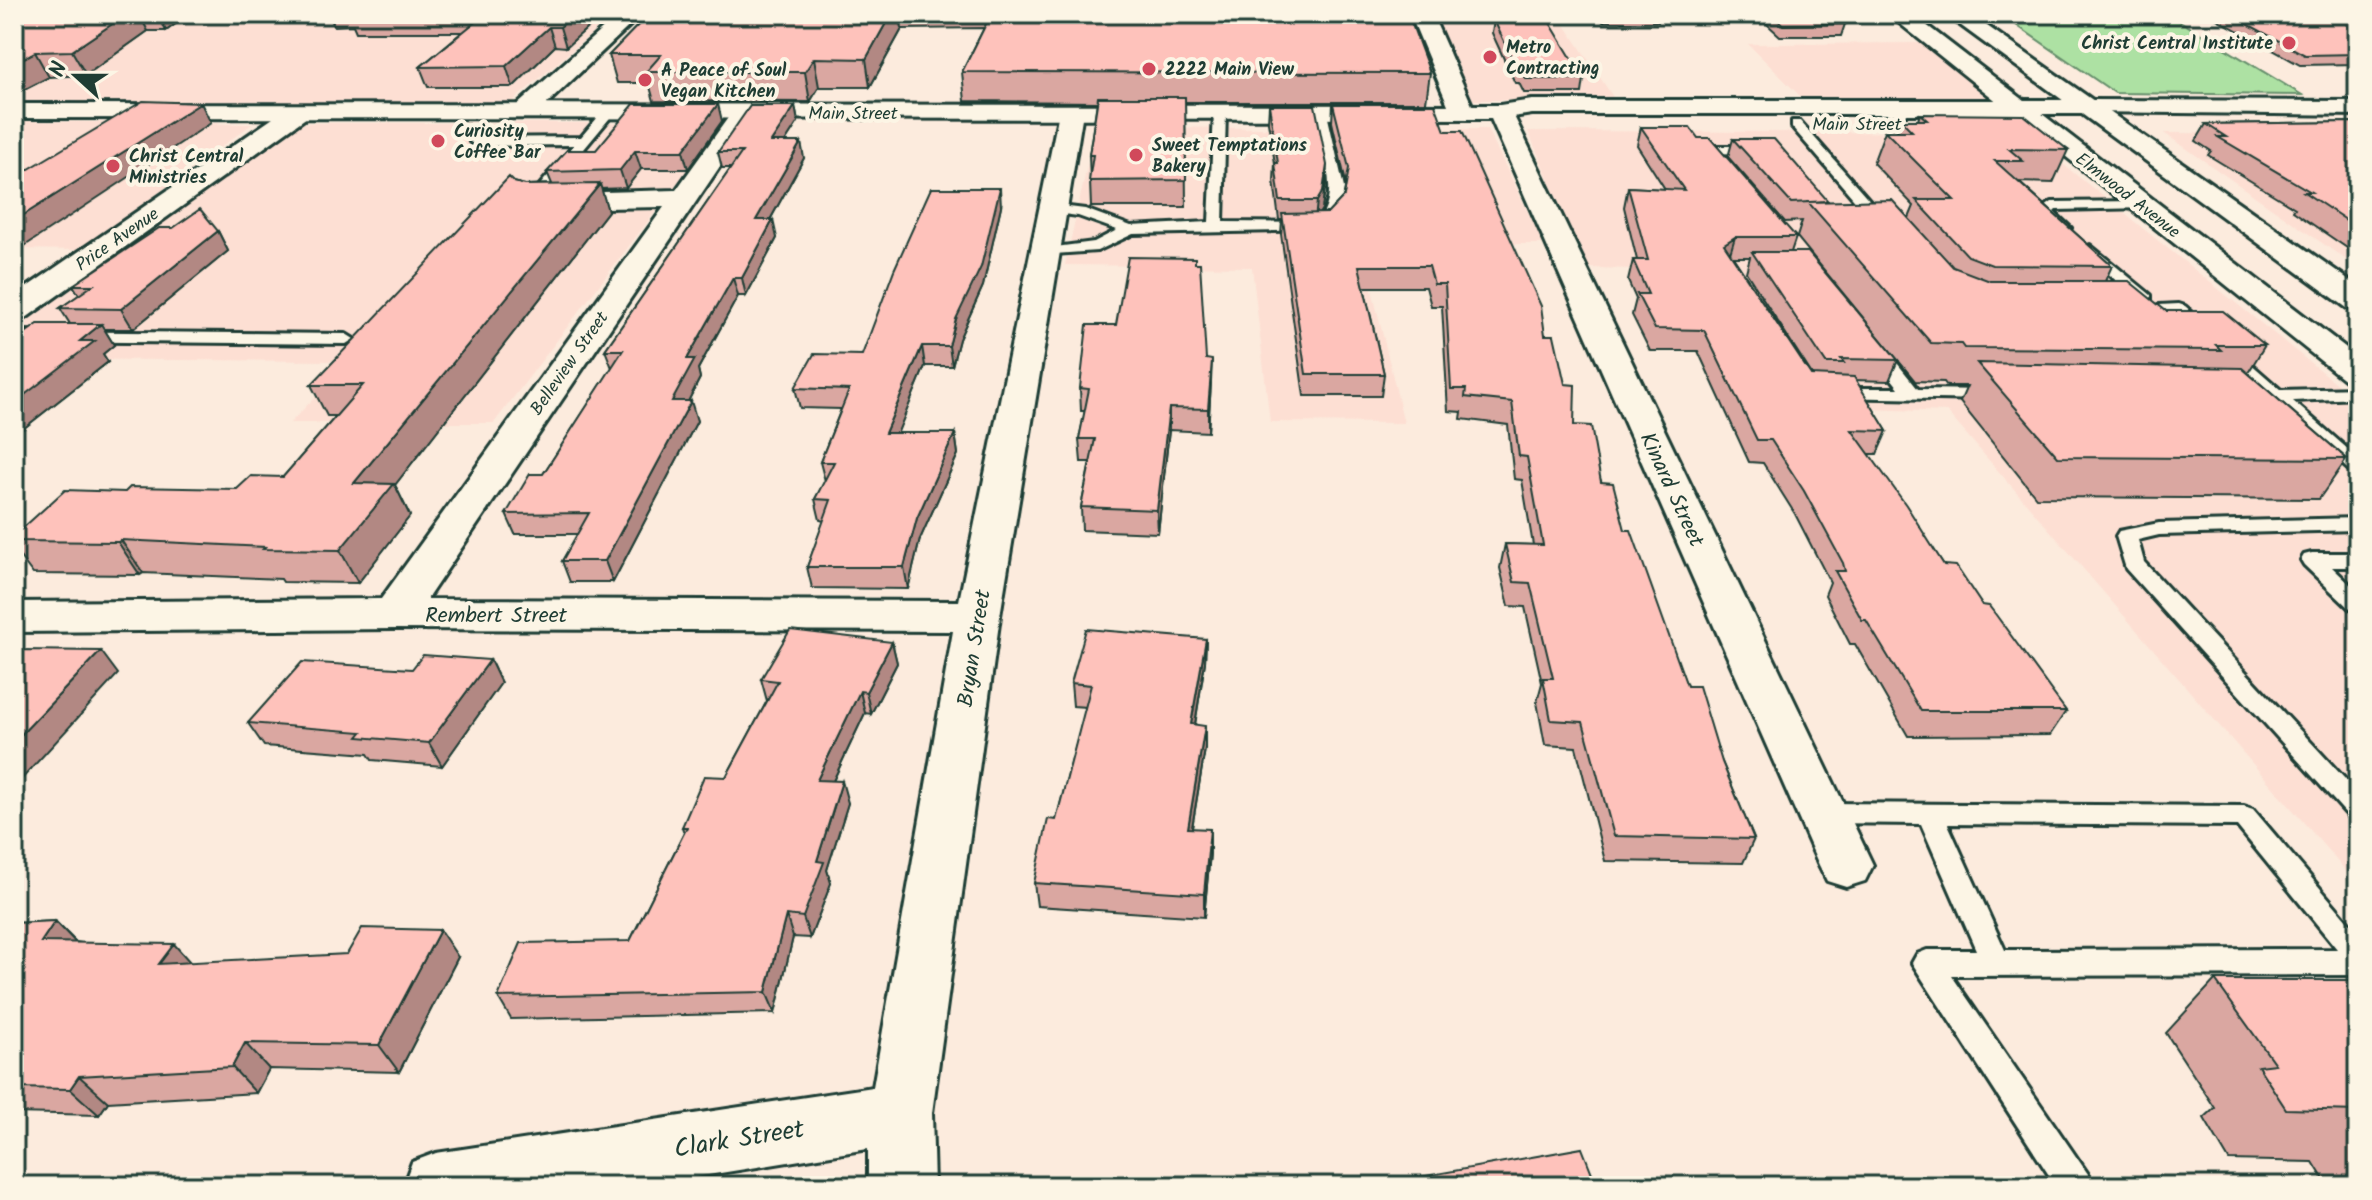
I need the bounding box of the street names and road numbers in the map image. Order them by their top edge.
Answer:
street label: Main Street [808,100,899,129]
street label: Main Street [1812,111,1903,140]
street label: Elmwood Avenue [2068,146,2186,247]
street label: Price Avenue [70,201,166,280]
street label: Belleview Street [524,305,618,422]
street label: Kinard Street [1629,427,1713,554]
street label: Bryan Street [949,587,1002,710]
street label: Rembert Street [425,599,568,634]
street label: Clark Street [671,1109,808,1171]

